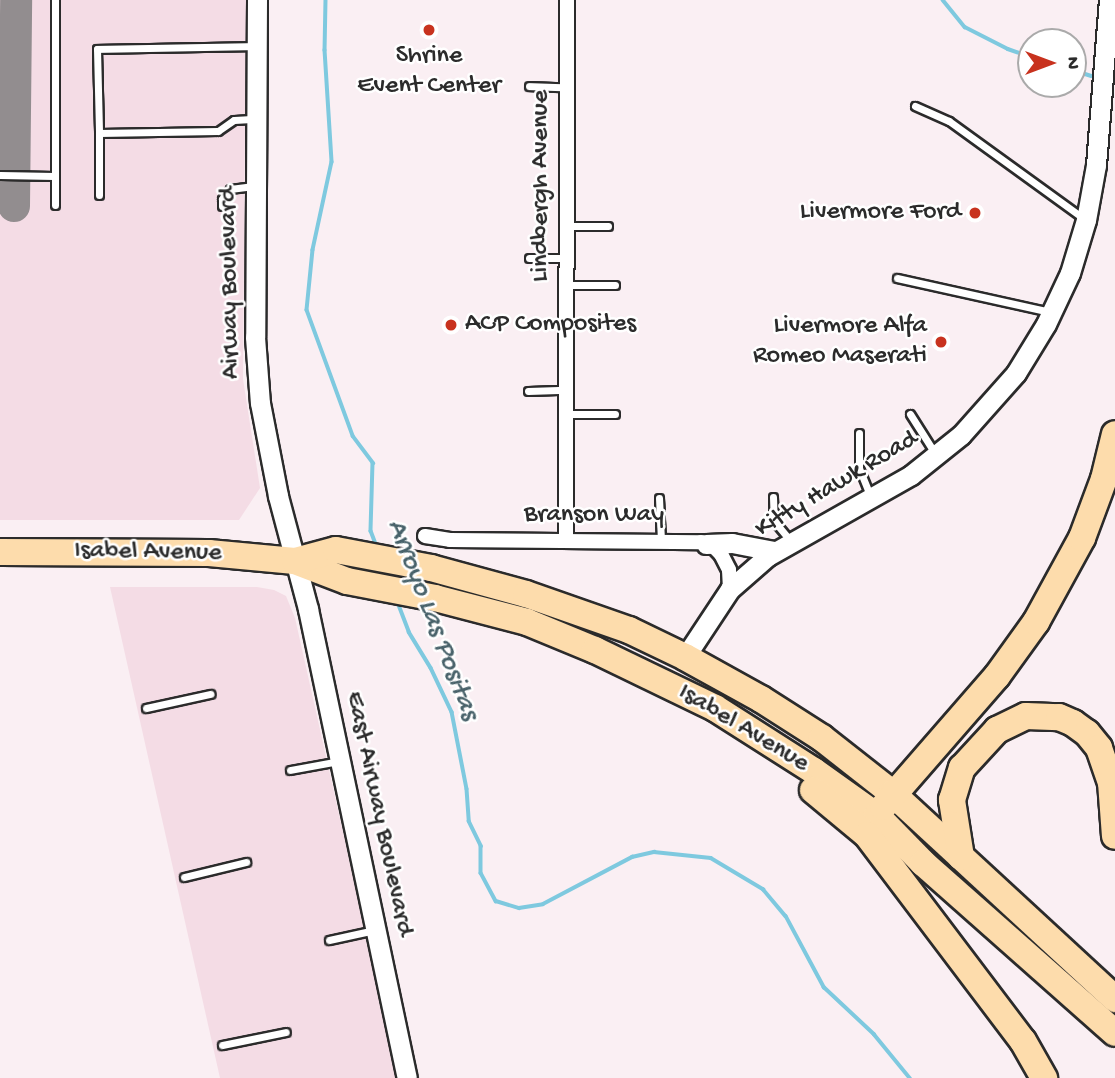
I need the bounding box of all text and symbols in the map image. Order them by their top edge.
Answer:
marker: Shrine Event Center [421,22,437,38]
north arrow [1017,28,1087,98]
place label: Shrine Event Center [357,41,501,102]
text: N [1060,57,1083,69]
street label: Lindbergh Avenue [526,90,558,282]
street label: Airway Boulevard [214,187,248,379]
place label: Livermore Ford [800,197,961,229]
marker: Livermore Ford [967,205,983,221]
place label: ACP Composites [465,309,636,341]
place label: Livermore Alfa Romeo Maserati [753,311,927,372]
marker: ACP Composites [443,317,459,333]
marker: Livermore Alfa Romeo Maserati [933,334,949,350]
street label: Kitty Hawk Road [750,424,924,546]
street label: Branson Way [524,500,664,532]
water label: Arroyo Las Positas [378,515,486,725]
street label: Isabel Avenue [74,536,222,570]
street label: Isabel Avenue [672,678,814,780]
street label: East Airway Boulevard [337,689,419,939]

